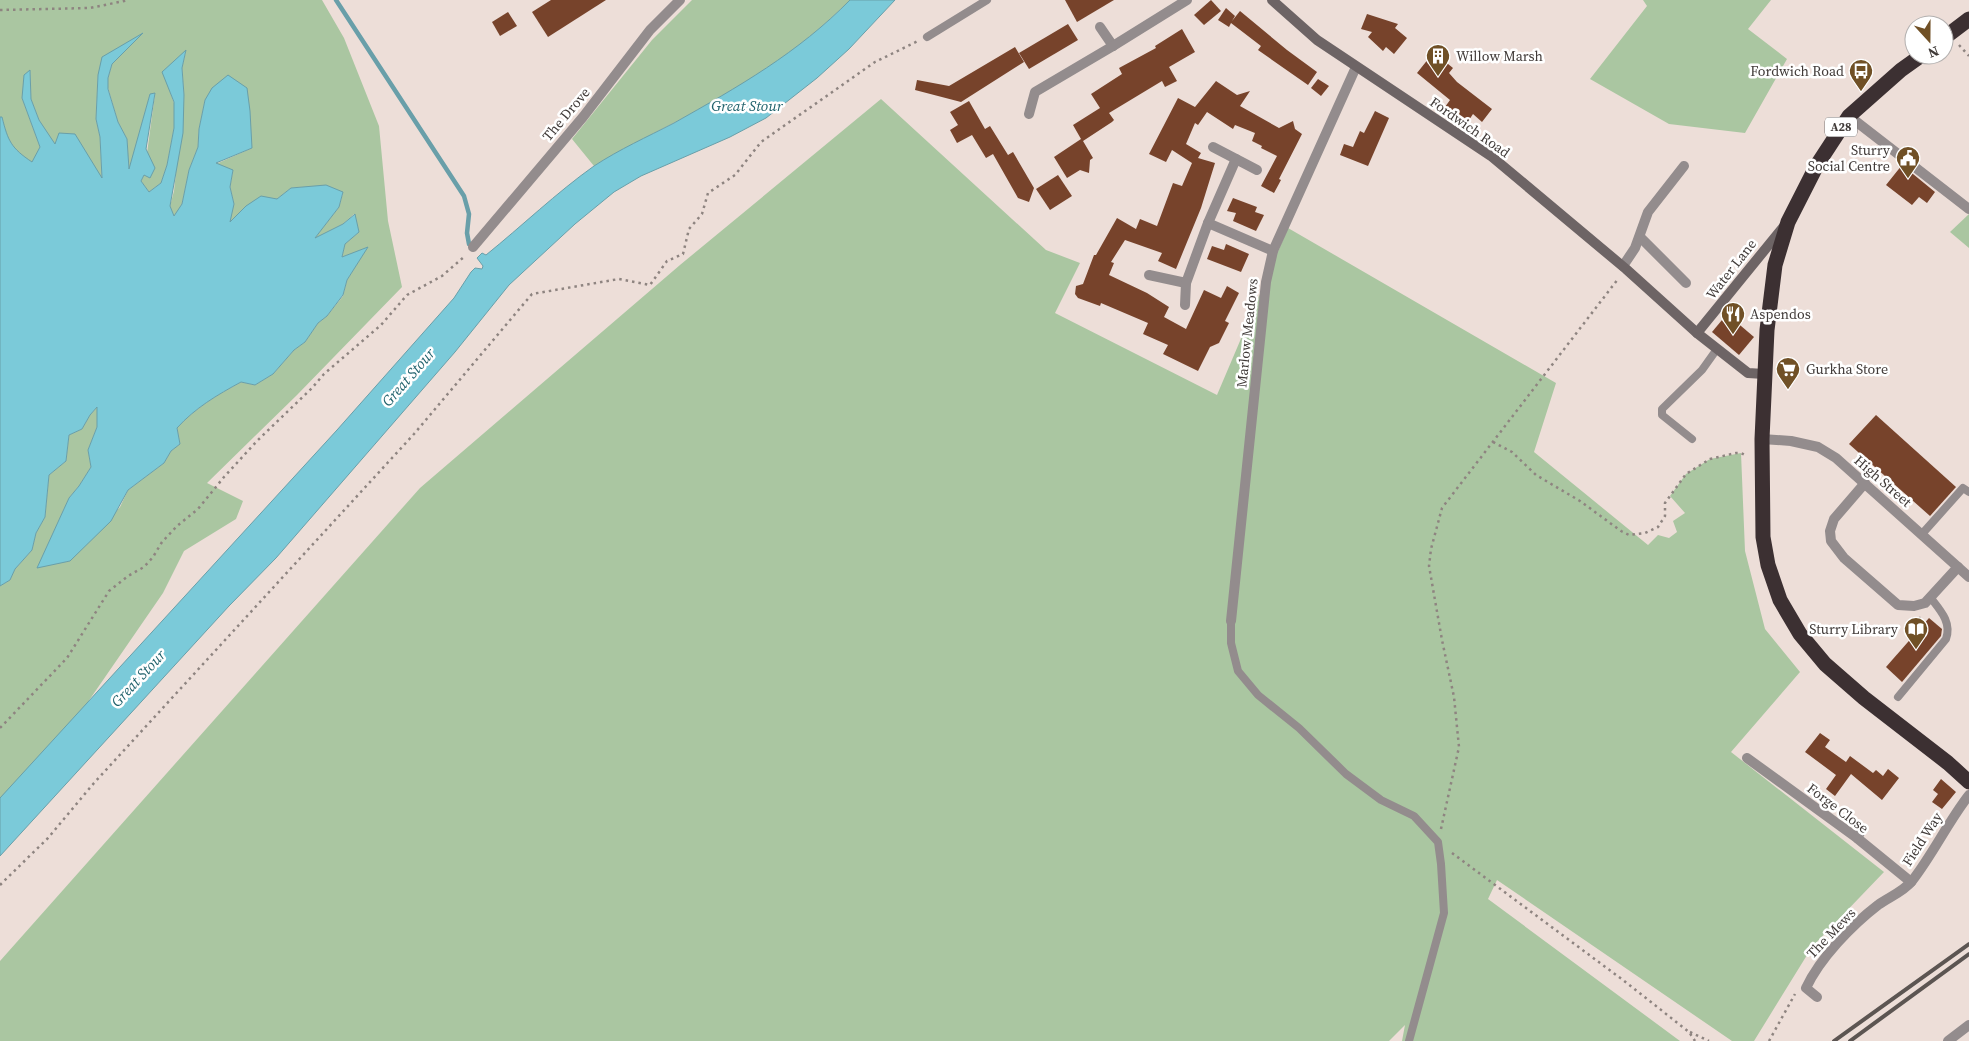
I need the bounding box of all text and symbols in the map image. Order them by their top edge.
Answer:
north arrow [1904,15,1954,65]
text: N [1925,41,1942,63]
building icon: Willow Marsh [1425,43,1451,77]
place label: Willow Marsh [1456,46,1543,66]
bus stop icon: Fordwich Road [1848,58,1874,92]
place label: Fordwich Road [1750,61,1844,81]
street label: The Drove [538,83,594,145]
street label: Fordwich Road [1426,92,1514,162]
water label: Great Stour [711,95,784,116]
road number: A28 [1825,118,1857,136]
place label: Sturry Social Centre [1808,140,1891,176]
public building icon: Sturry Social Centre [1895,145,1921,179]
street label: Water Lane [1701,235,1761,303]
street label: Marlow Meadows [1231,277,1263,389]
restaurant icon: Aspendos [1720,301,1746,335]
place label: Aspendos [1750,304,1811,324]
water label: Great Stour [377,342,440,411]
supermarket icon: Gurkha Store [1775,356,1801,390]
place label: Gurkha Store [1806,359,1888,379]
street label: High Street [1850,450,1916,512]
library icon: Sturry Library [1903,616,1929,650]
place label: Sturry Library [1809,619,1899,639]
water label: Great Stour [106,644,171,711]
street label: Forge Close [1803,778,1873,838]
street label: Field Way [1897,807,1947,870]
street label: The Mews [1802,903,1860,963]

